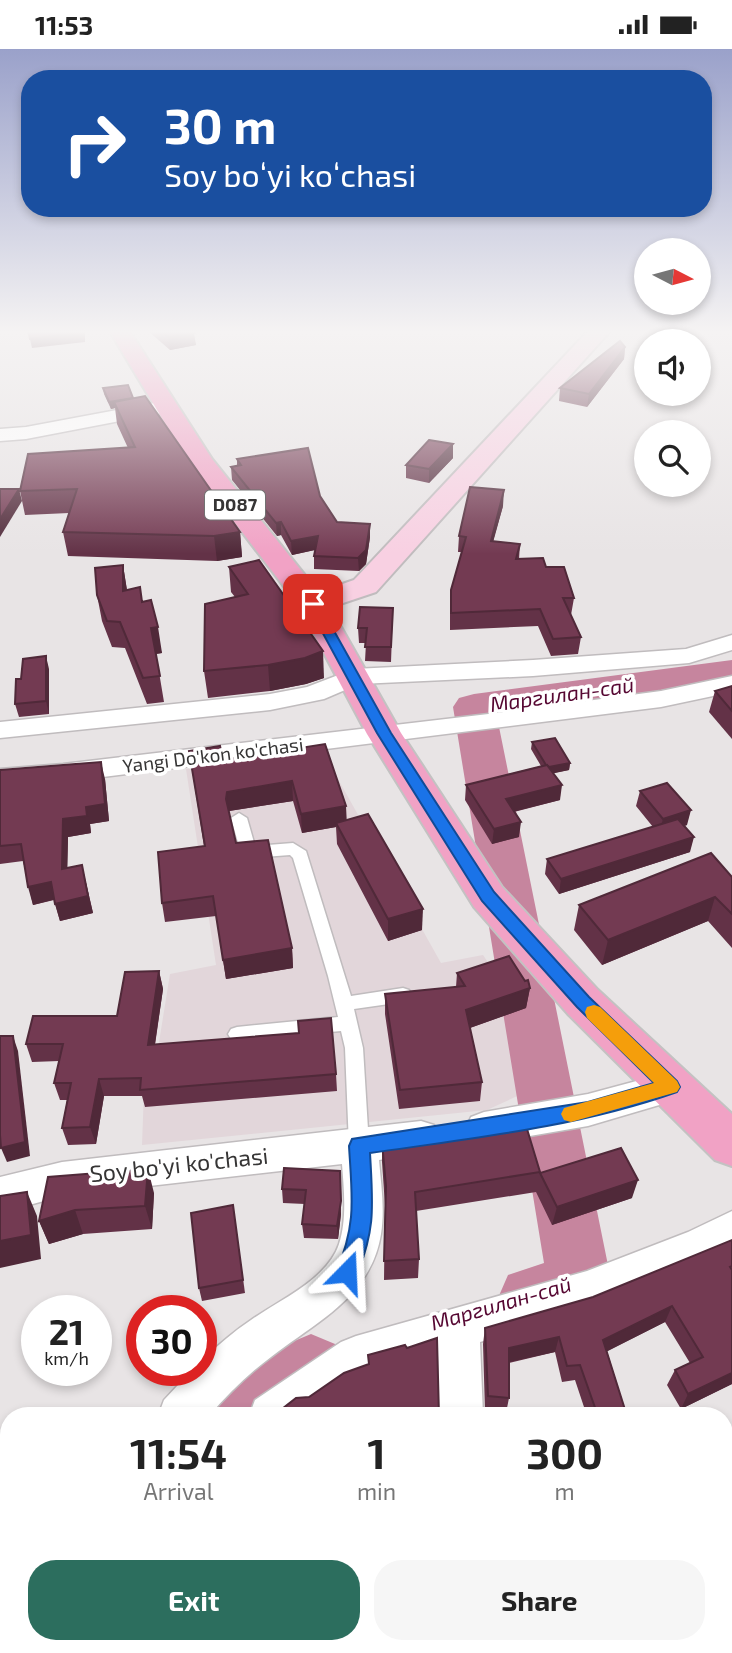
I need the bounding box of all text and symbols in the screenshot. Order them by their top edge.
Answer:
text: 11:53 [35,9,93,40]
text: 30 m [164,95,276,154]
icon: right [49,98,140,189]
text: Soy boʻyi koʻchasi [164,155,416,193]
north arrow [634,238,710,315]
map controls [634,238,711,497]
button: sound [634,329,711,406]
button: search [634,420,711,497]
road number: D087 [205,491,265,519]
pin [283,574,343,634]
icon: arrive [294,585,332,623]
water label: Маргилан-сай [488,671,635,716]
street label: Yangi Do'kon ko'chasi [121,732,305,777]
street label: Soy bo'yi ko'chasi [88,1141,269,1187]
position arrow [310,1235,384,1309]
water label: Маргилан-сай [427,1271,574,1335]
speed limit sign: 30 [126,1295,217,1386]
text: 21 [49,1310,84,1352]
text: km/h [44,1347,89,1369]
text: 11:54 [130,1427,227,1477]
text: 1 [368,1427,386,1477]
text: 300 [526,1427,603,1477]
text: Arrival [143,1477,213,1505]
text: min [357,1477,396,1505]
text: m [554,1477,575,1505]
button: Exit [28,1560,360,1640]
button: Share [374,1560,705,1640]

